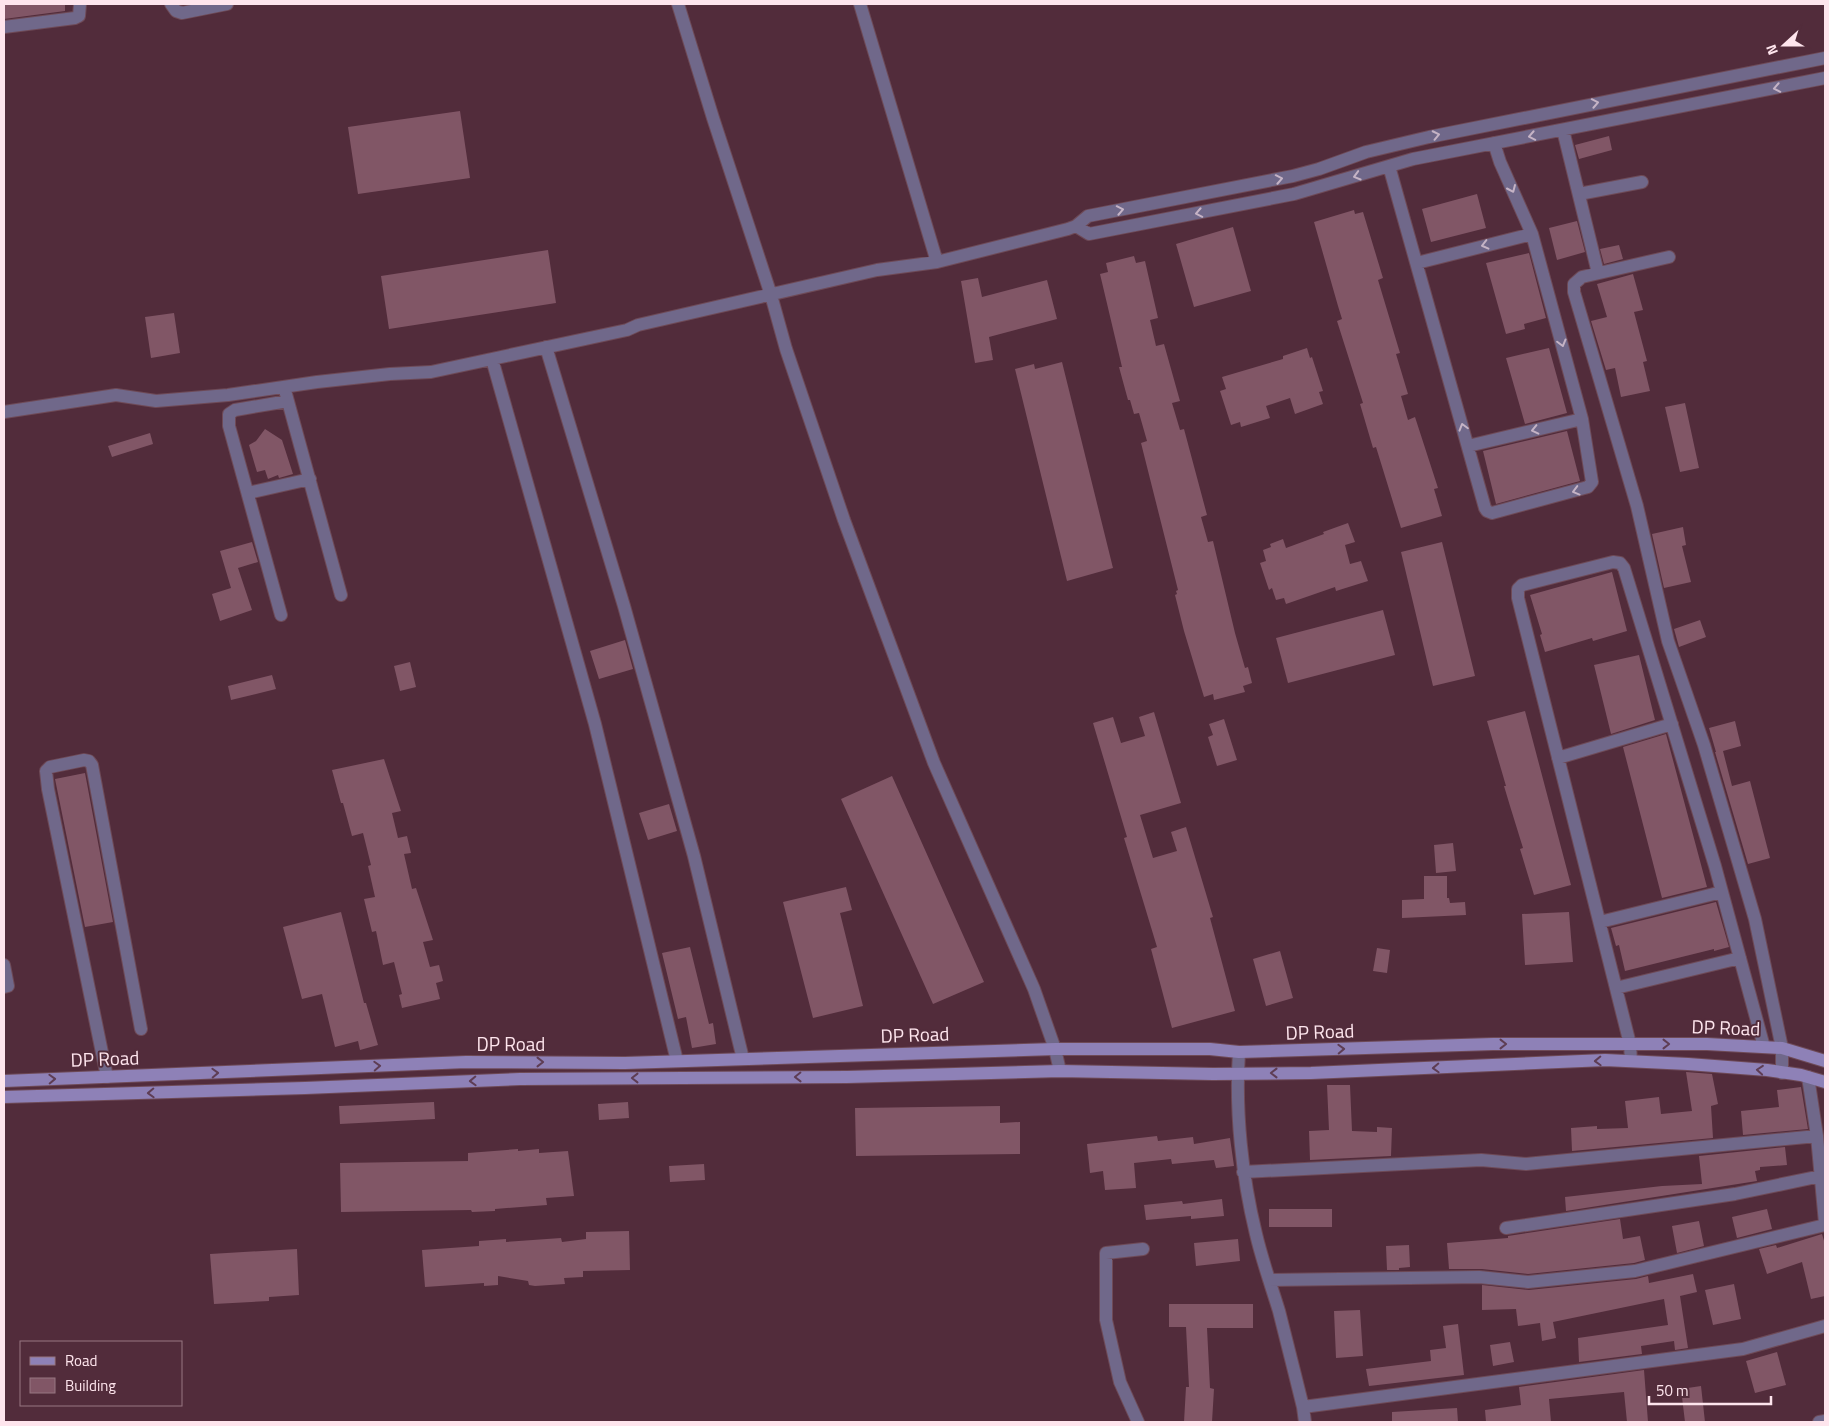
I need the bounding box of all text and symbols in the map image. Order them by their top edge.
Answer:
north arrow [1759,20,1809,70]
text: N [1760,42,1783,58]
one-way arrow [1773,82,1782,92]
one-way arrow [1591,98,1600,109]
one-way arrow [1528,130,1537,140]
one-way arrow [1431,131,1440,141]
one-way arrow [1353,170,1361,180]
one-way arrow [1275,174,1284,184]
one-way arrow [1505,184,1516,193]
one-way arrow [1116,205,1124,215]
one-way arrow [1194,207,1203,217]
one-way arrow [1481,240,1489,250]
one-way arrow [1556,338,1566,346]
one-way arrow [1458,423,1468,432]
one-way arrow [1530,424,1539,435]
one-way arrow [1572,485,1580,495]
street label: DP Road [1691,1011,1761,1043]
street label: DP Road [1285,1015,1355,1047]
street label: DP Road [880,1018,950,1050]
street label: DP Road [477,1029,545,1058]
one-way arrow [1500,1039,1507,1049]
one-way arrow [1662,1039,1670,1049]
street label: DP Road [70,1042,140,1074]
one-way arrow [1337,1044,1345,1054]
one-way arrow [1594,1055,1602,1066]
one-way arrow [536,1057,544,1067]
one-way arrow [374,1061,381,1071]
one-way arrow [1432,1062,1440,1073]
one-way arrow [1756,1065,1764,1076]
one-way arrow [211,1067,219,1078]
one-way arrow [1269,1068,1277,1078]
one-way arrow [794,1072,802,1082]
one-way arrow [631,1073,639,1083]
one-way arrow [49,1074,57,1084]
one-way arrow [469,1076,476,1086]
one-way arrow [147,1087,155,1098]
legend [20,1341,182,1406]
text: Road [65,1349,97,1372]
text: Building [65,1374,116,1397]
scale bar [1649,1374,1772,1406]
text: 50 m [1656,1379,1689,1402]

